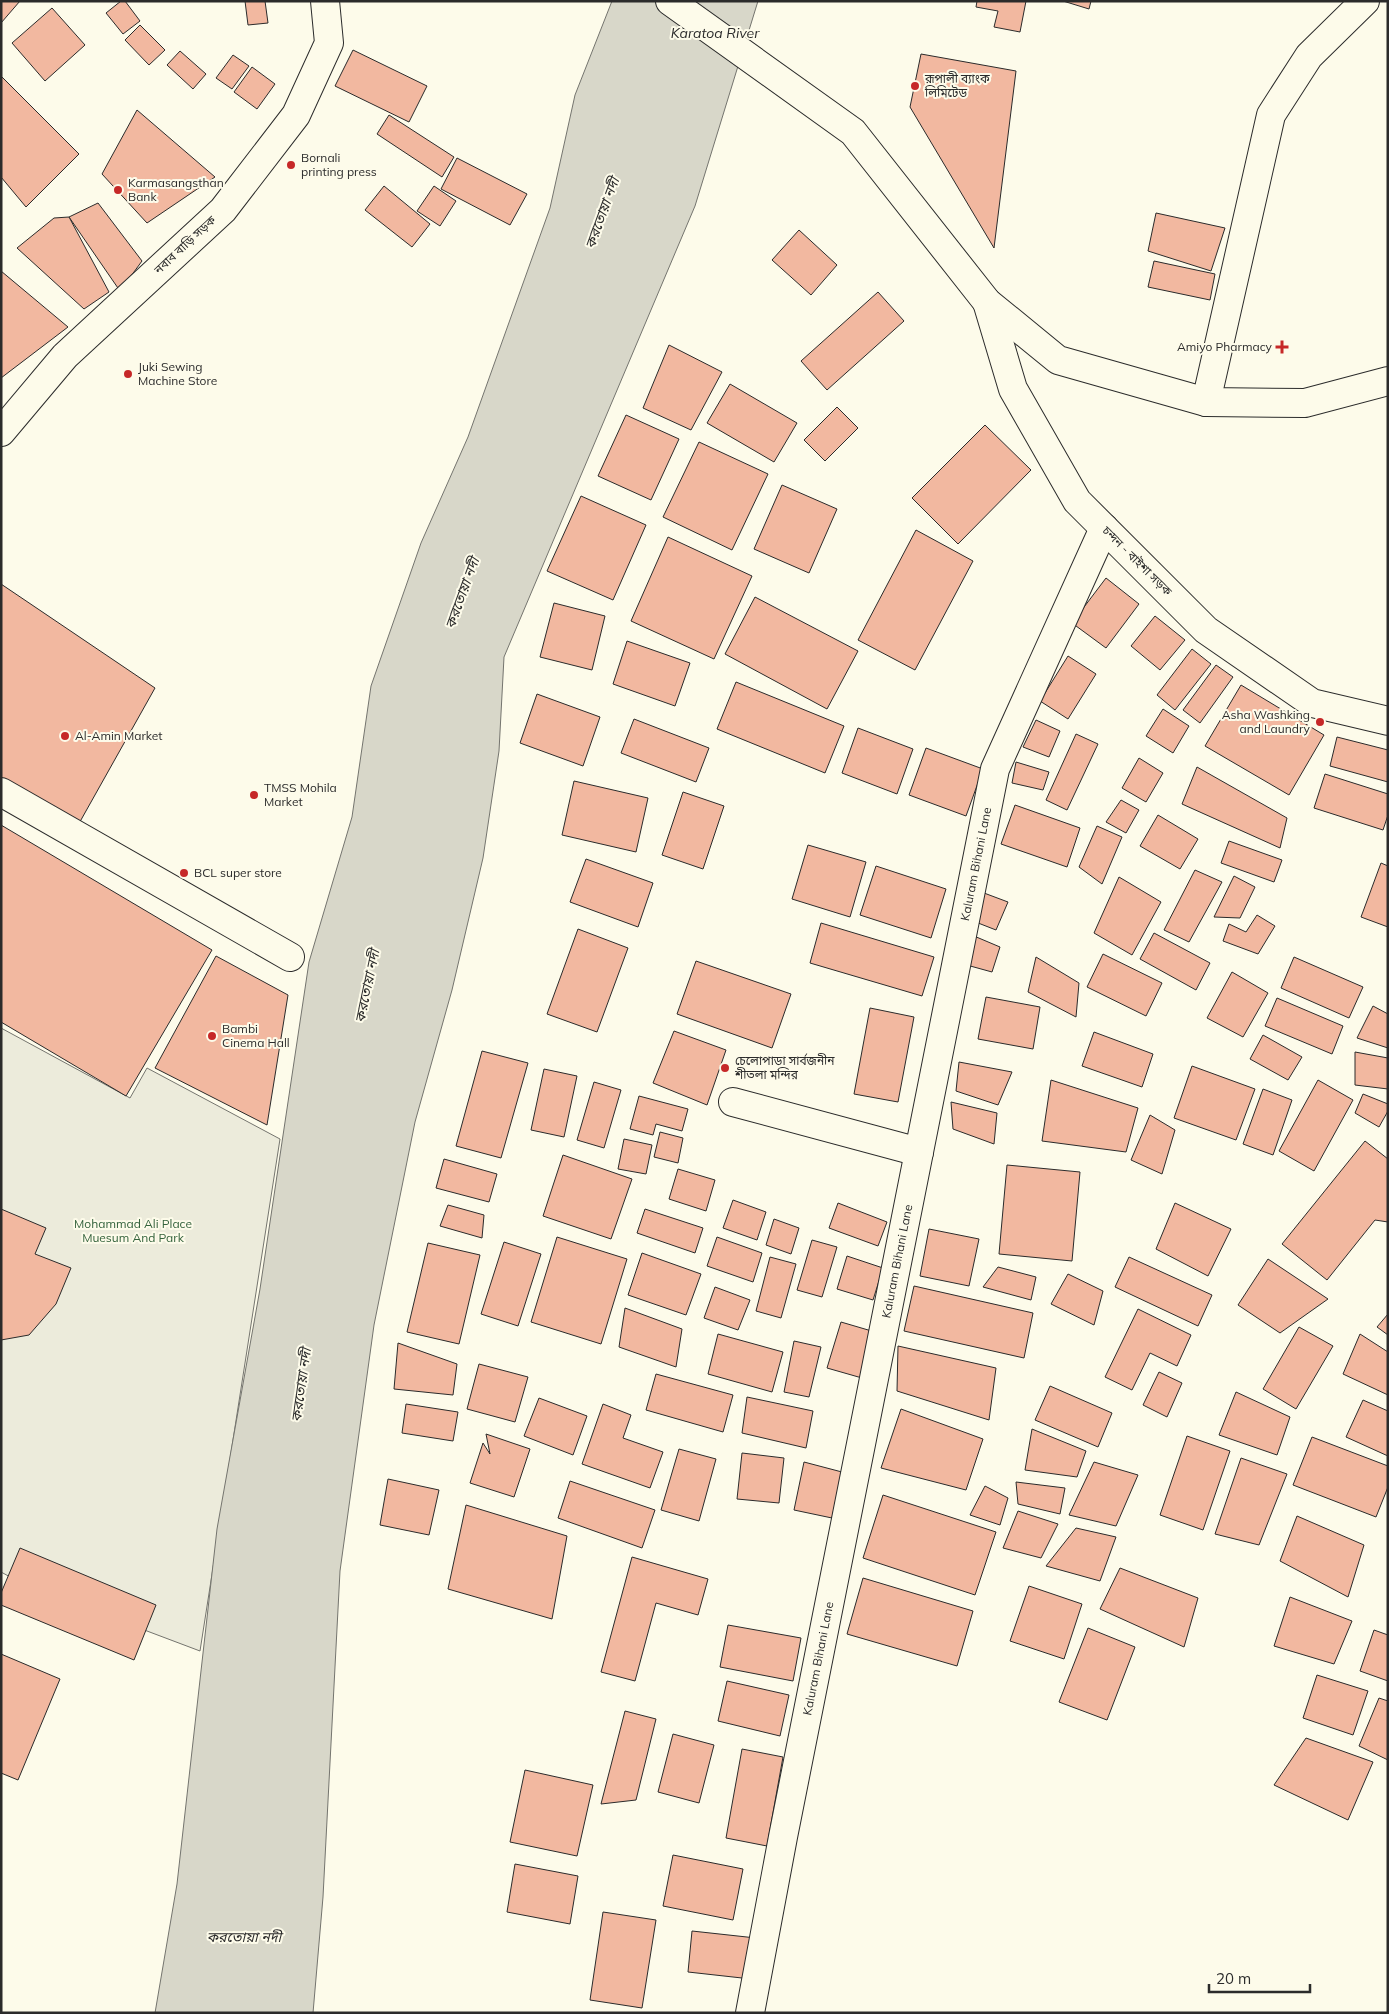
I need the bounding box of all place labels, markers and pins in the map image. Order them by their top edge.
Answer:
place label: রূপালী ব্যাংক লিমিটেড [924,71,990,100]
marker: রূপালী ব্যাংক লিমিটেড [909,80,921,92]
place label: Bornali printing press [301,150,377,179]
marker: Bornali printing press [285,159,297,171]
place label: Karmasangsthan Bank [128,175,224,204]
marker: Karmasangsthan Bank [112,184,124,196]
place label: Amiyo Pharmacy [1177,339,1273,354]
marker: Amiyo Pharmacy [1276,341,1288,353]
place label: Juki Sewing Machine Store [138,359,217,388]
marker: Juki Sewing Machine Store [122,368,134,380]
place label: Asha Washking and Laundry [1222,707,1311,736]
marker: Asha Washking and Laundry [1314,716,1326,728]
place label: Al-Amin Market [75,728,163,743]
marker: Al-Amin Market [59,730,71,742]
place label: TMSS Mohila Market [264,780,337,809]
marker: TMSS Mohila Market [248,789,260,801]
place label: BCL super store [194,865,282,880]
marker: BCL super store [178,867,190,879]
place label: Bambi Cinema Hall [222,1021,290,1050]
marker: Bambi Cinema Hall [206,1030,218,1042]
place label: চেলোপাড়া সার্বজনীন শীতলা মন্দির [734,1053,835,1082]
marker: চেলোপাড়া সার্বজনীন শীতলা মন্দির [719,1062,731,1074]

